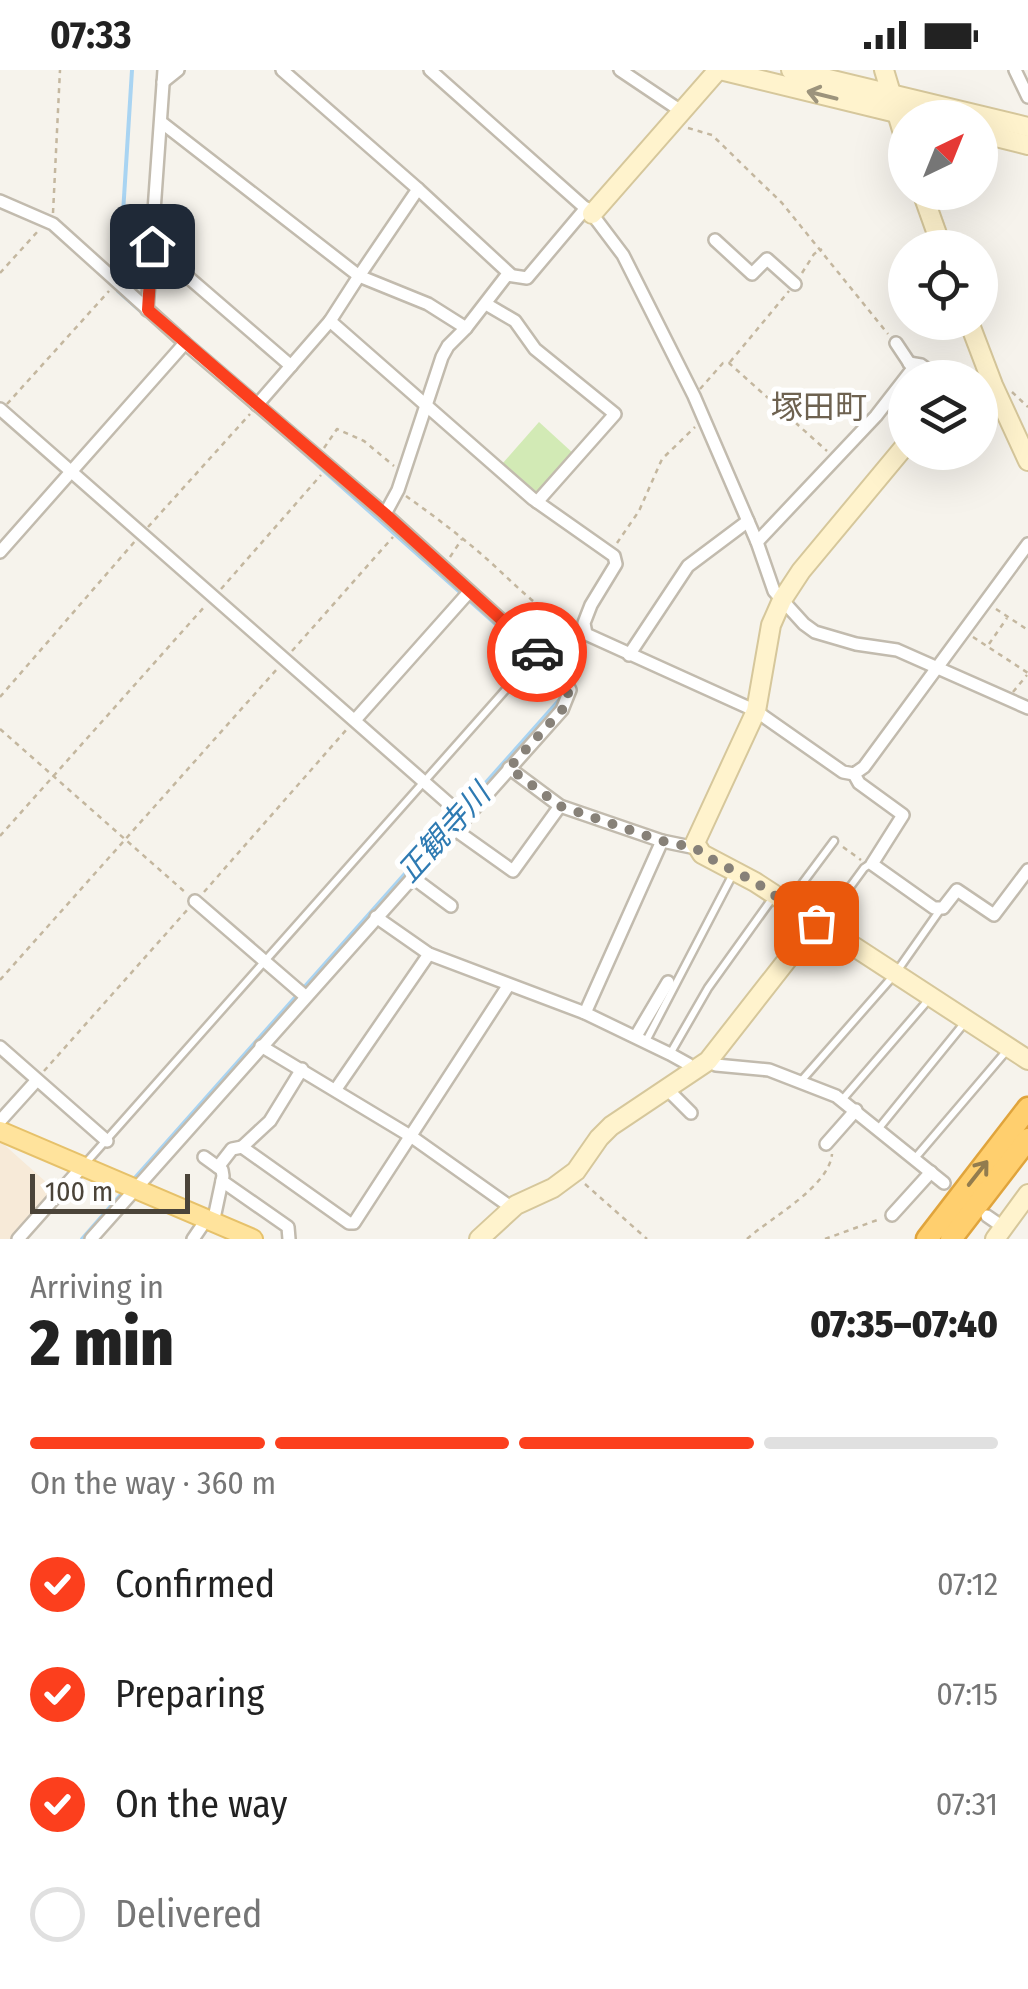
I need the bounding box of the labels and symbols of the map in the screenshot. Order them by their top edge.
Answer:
one-way arrow [807,84,838,103]
north arrow [888,100,998,210]
pin [110,204,195,289]
district label: 塚田町 [771,388,867,426]
courier [487,602,587,702]
water label: 正観寺川 [390,774,500,890]
pin [774,881,859,966]
one-way arrow [966,1161,988,1187]
scale bar [30,1169,190,1214]

